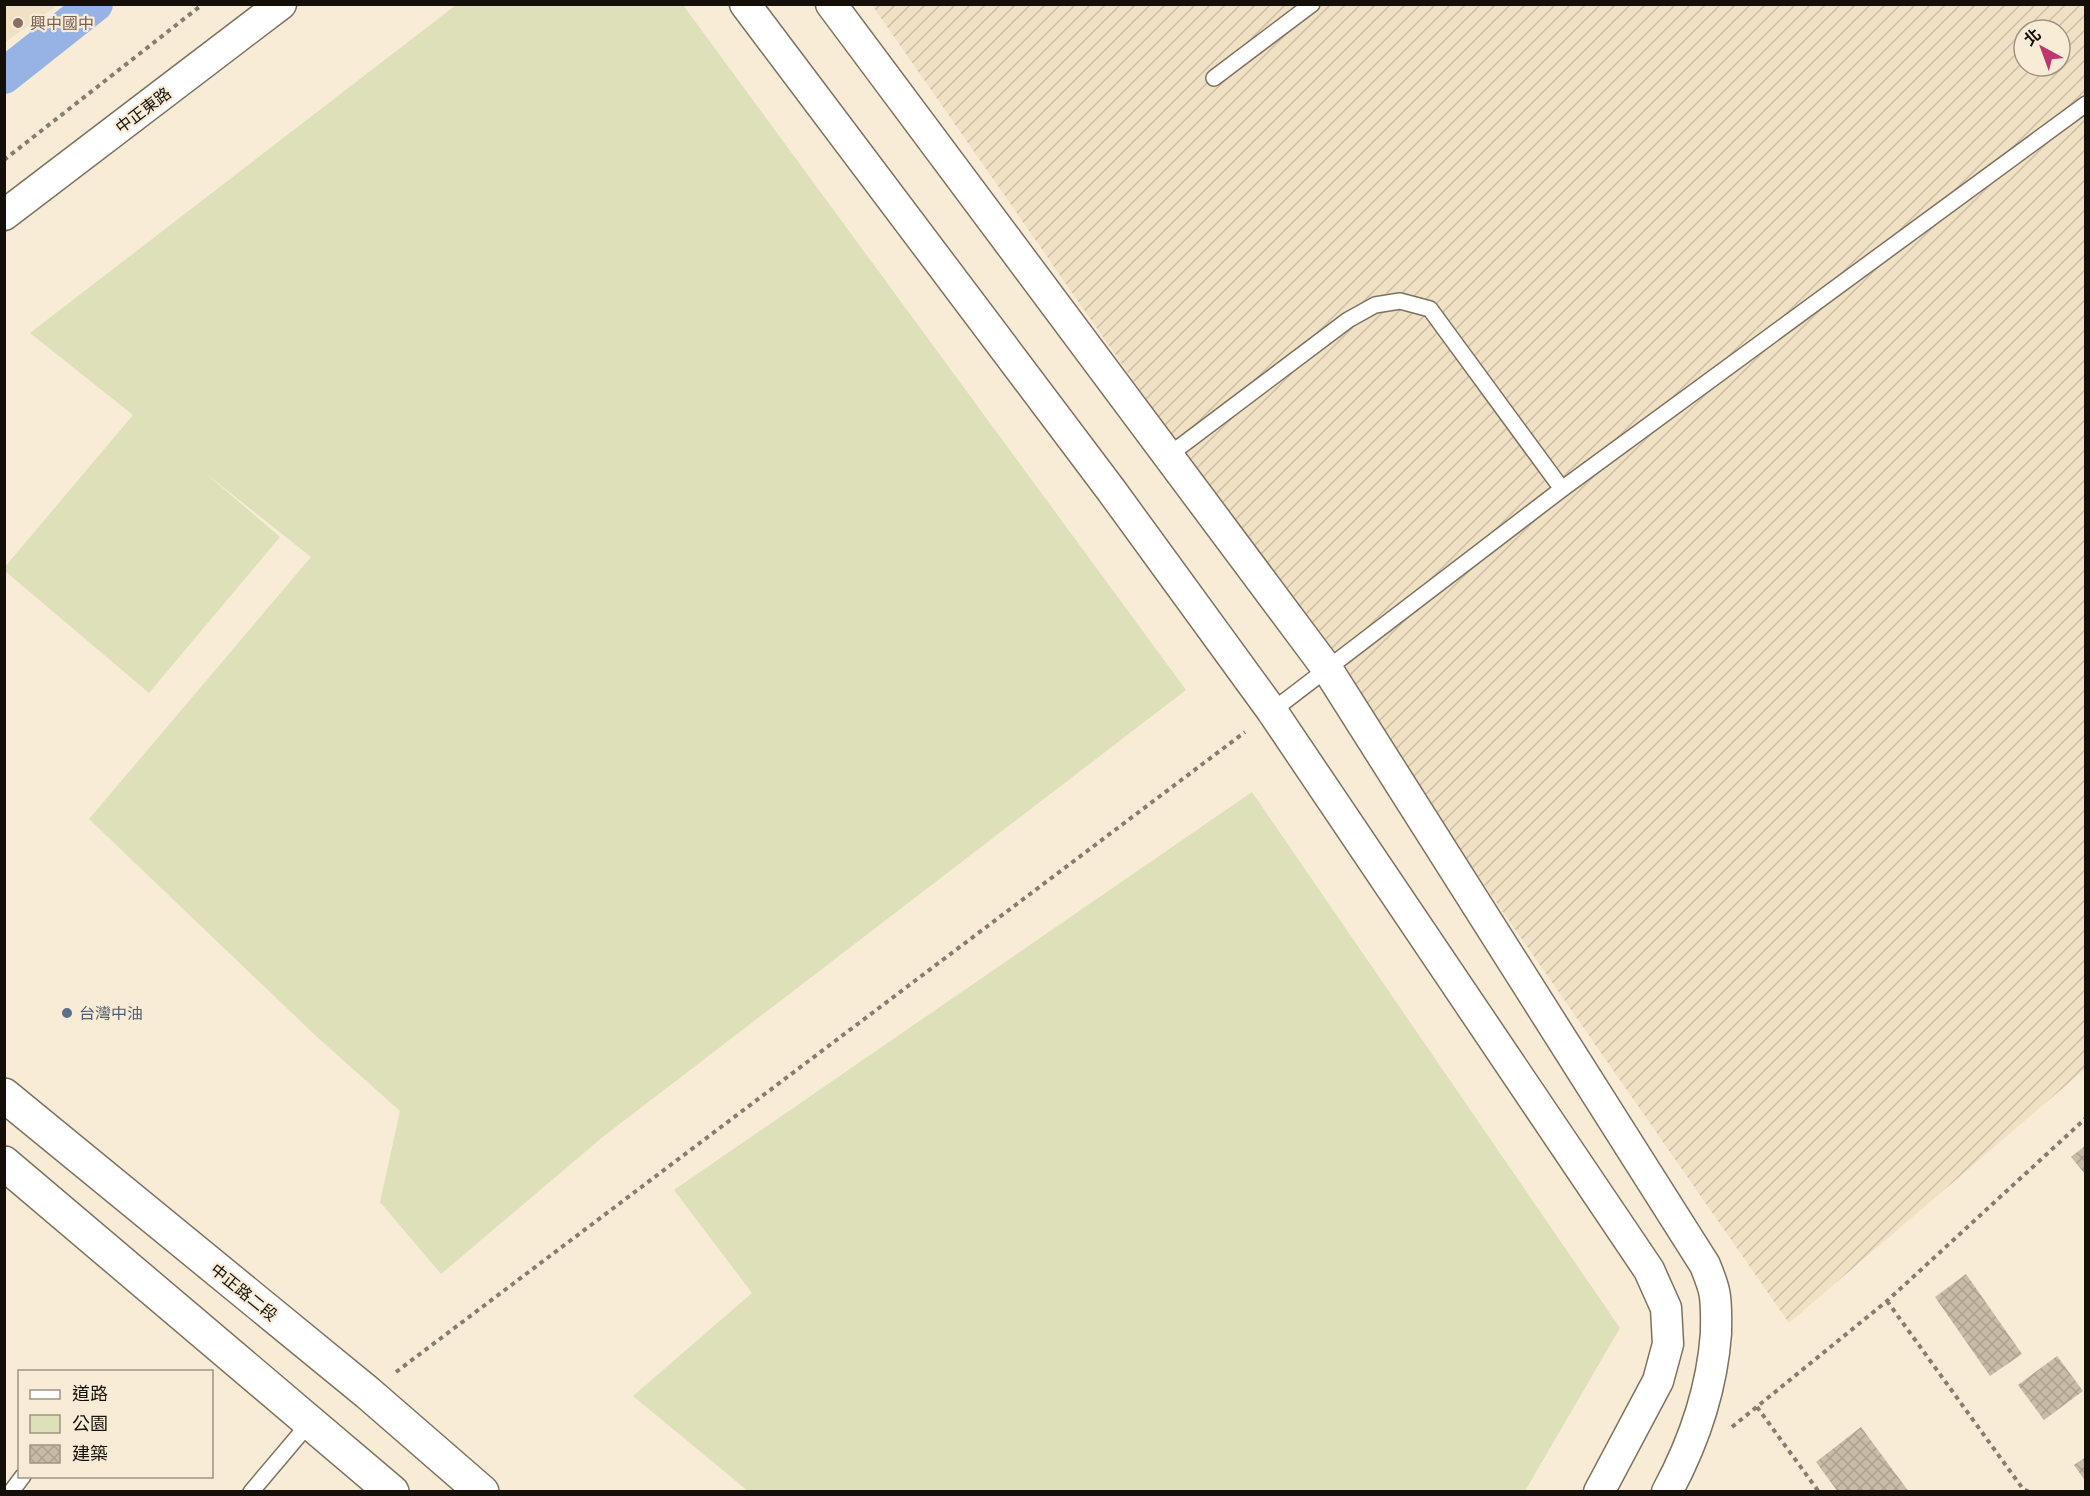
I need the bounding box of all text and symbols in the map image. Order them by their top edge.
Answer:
place label: 興中國中 [30,15,94,32]
marker: 興中國中 [11,16,25,30]
north arrow [2012,18,2072,78]
text: 北 [2021,25,2044,49]
street label: 中正東路 [113,84,174,136]
place label: 台灣中油 [79,1005,143,1022]
marker: 台灣中油 [60,1006,74,1020]
street label: 中正路二段 [207,1261,280,1324]
legend [18,1370,213,1478]
text: 道路 [72,1384,108,1404]
text: 公園 [72,1414,108,1434]
text: 建築 [72,1444,108,1464]

